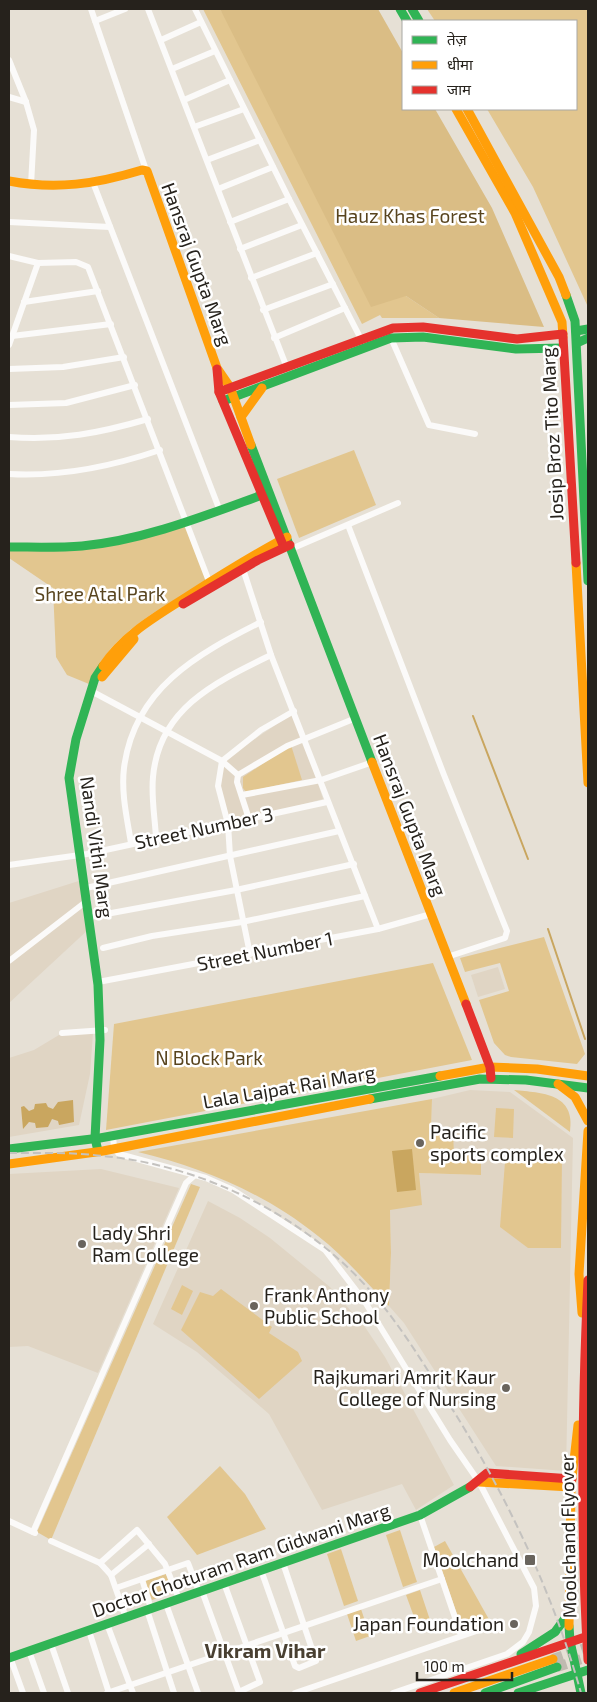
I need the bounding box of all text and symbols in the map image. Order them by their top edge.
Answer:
legend [402,20,577,110]
text: तेज़ [447,30,468,48]
text: धीमा [447,55,474,73]
text: जाम [447,80,472,98]
street label: Hansraj Gupta Marg [157,179,238,349]
park label: Hauz Khas Forest [335,204,485,227]
street label: Josip Broz Tito Marg [535,346,568,521]
park label: Shree Atal Park [35,582,166,605]
street label: Hansraj Gupta Marg [369,731,452,899]
street label: Nandi Vithi Marg [76,775,119,920]
street label: Street Number 3 [133,802,275,853]
street label: Street Number 1 [195,926,335,975]
park label: N Block Park [155,1046,263,1069]
street label: Lala Lajpat Rai Marg [201,1060,377,1113]
place label: Pacific sports complex [430,1120,564,1165]
marker: Pacific sports complex [414,1137,426,1149]
place label: Lady Shri Ram College [92,1221,199,1266]
marker: Lady Shri Ram College [76,1238,88,1250]
place label: Frank Anthony Public School [264,1283,389,1328]
marker: Frank Anthony Public School [248,1300,260,1312]
place label: Rajkumari Amrit Kaur College of Nursing [313,1365,496,1410]
marker: Rajkumari Amrit Kaur College of Nursing [500,1382,512,1394]
street label: Moolchand Flyover [555,1453,580,1619]
street label: Doctor Choturam Ram Gidwani Marg [89,1497,393,1621]
place label: Moolchand [422,1548,519,1571]
marker: Moolchand [523,1553,537,1567]
place label: Japan Foundation [353,1612,504,1635]
marker: Japan Foundation [508,1618,520,1630]
district label: Vikram Vihar [204,1638,326,1662]
scale bar [417,1650,512,1682]
text: 100 m [424,1657,465,1675]

